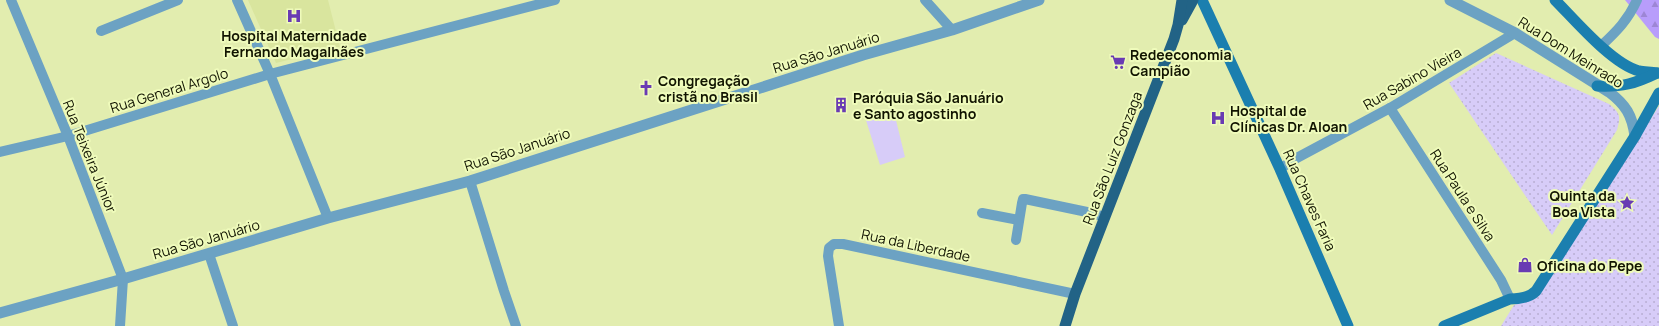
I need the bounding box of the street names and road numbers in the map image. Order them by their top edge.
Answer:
street label: Rua Dom Meinrado [1515,12,1627,92]
street label: Rua São Januário [770,27,882,77]
street label: Rua Sabino Vieira [1359,42,1465,114]
street label: Rua General Argolo [108,63,230,117]
street label: Rua São Luiz Gonzaga [1078,89,1146,227]
street label: Rua Teixeira Júnior [59,97,121,215]
street label: Rua São Januário [462,123,572,175]
street label: Rua Paula e Silva [1426,145,1500,245]
street label: Rua Chaves Faria [1279,146,1341,254]
street label: Rua São Januário [150,215,262,263]
street label: Rua da Liberdade [860,224,972,266]

